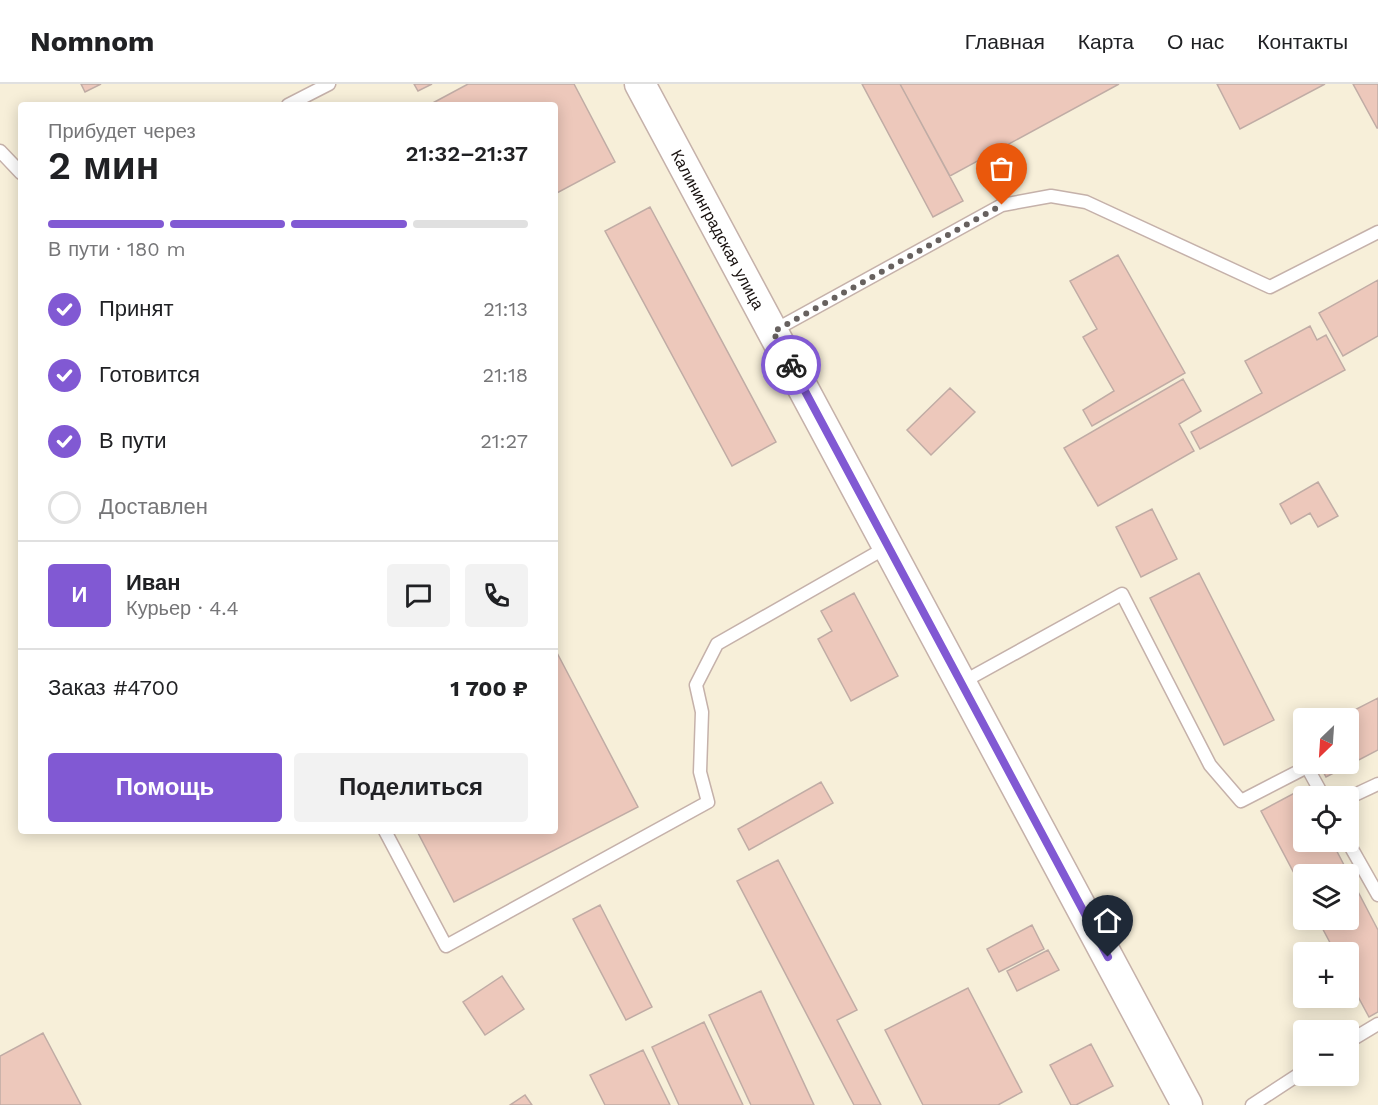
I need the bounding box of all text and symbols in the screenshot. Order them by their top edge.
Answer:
text: Nomnom [30,25,154,58]
text: Главная [965,29,1045,54]
text: Карта [1078,29,1134,54]
text: О нас [1167,29,1224,54]
text: Контакты [1257,29,1348,54]
text: Прибудет через [48,119,196,143]
text: 21:32–21:37 [406,141,528,166]
text: 2 мин [48,143,159,188]
pin [976,143,1027,205]
street label: Калининградская улица [667,146,769,313]
icon: bag [985,152,1018,185]
text: В пути · 180 m [48,237,186,261]
icon: check [48,293,81,326]
text: Принят [99,296,173,321]
text: 21:13 [483,297,528,321]
courier [761,335,821,395]
icon: bike [775,349,808,382]
icon: check [48,359,81,392]
text: Готовится [99,362,200,387]
text: 21:18 [483,363,528,387]
icon: check [48,425,81,458]
text: В пути [99,428,166,453]
text: 21:27 [480,429,528,453]
text: Доставлен [99,494,208,519]
button: chat [387,564,450,627]
button: phone [465,564,528,627]
text: Иван [126,570,181,595]
text: И [72,582,87,607]
text: Курьер · 4.4 [126,596,239,620]
text: Заказ #4700 [48,675,179,700]
text: 1 700 ₽ [450,676,528,701]
north arrow [1293,708,1359,774]
map controls [1293,708,1359,1086]
button: Помощь [48,753,282,822]
button: Поделиться [294,753,528,822]
button: locate [1293,786,1359,852]
button: layers [1293,864,1359,930]
pin [1082,895,1133,957]
icon: home [1091,904,1124,937]
button: + [1293,942,1359,1008]
button: − [1293,1020,1359,1086]

